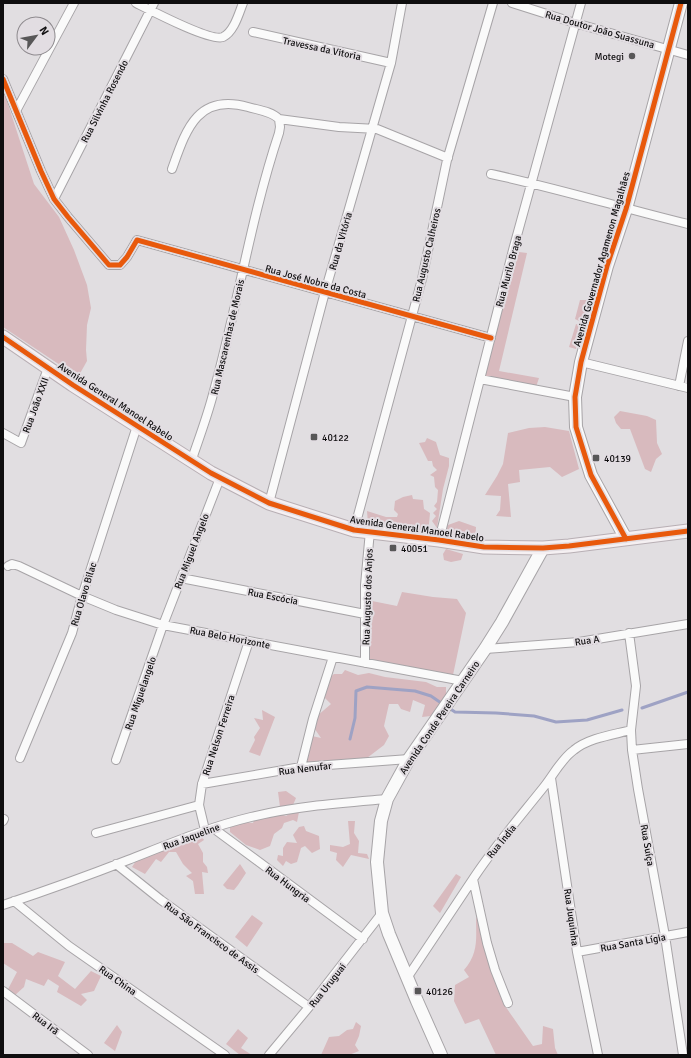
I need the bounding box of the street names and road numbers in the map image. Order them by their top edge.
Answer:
street label: Rua Doutor João Suassuna [544,9,656,51]
street label: Travessa da Vitoria [282,35,362,63]
street label: Rua Silvinha Rosendo [79,58,131,145]
street label: Avenida Governador Agamenon Magalhães [571,170,633,348]
street label: Rua Augusto Calheiros [410,206,444,303]
street label: Rua da Vitória [327,211,355,272]
street label: Rua Murilo Braga [494,234,524,308]
street label: Rua José Nobre da Costa [264,263,368,301]
street label: Rua Mascarenhas de Morais [209,278,247,396]
street label: Avenida General Manoel Rabelo [56,360,175,444]
street label: Rua João XXII [20,376,52,435]
street label: Rua Miguel Angelo [172,512,212,591]
street label: Avenida General Manoel Rabelo [349,514,485,544]
street label: Rua Augusto dos Anjos [360,548,376,646]
street label: Rua Olavo Bilac [69,561,99,628]
street label: Rua Escócia [247,586,299,608]
street label: Rua Belo Horizonte [189,624,271,652]
street label: Rua A [574,633,600,649]
street label: Rua Miguelangelo [123,655,159,732]
street label: Avenida Conde Pereira Carneiro [397,659,482,777]
street label: Rua Nelson Ferreira [200,694,238,777]
street label: Rua Nenufar [278,760,333,778]
street label: Rua Jaqueline [161,821,221,853]
street label: Rua Índia [484,822,519,861]
street label: Rua Suíça [637,823,657,867]
street label: Rua Hungria [263,864,312,906]
street label: Rua Juquinha [561,888,581,947]
street label: Rua São Francisco de Assis [162,899,262,977]
street label: Rua Santa Lígia [600,931,667,955]
street label: Rua Uruguai [307,961,349,1010]
street label: Rua China [96,964,139,998]
street label: Rua Irã [30,1010,61,1038]

